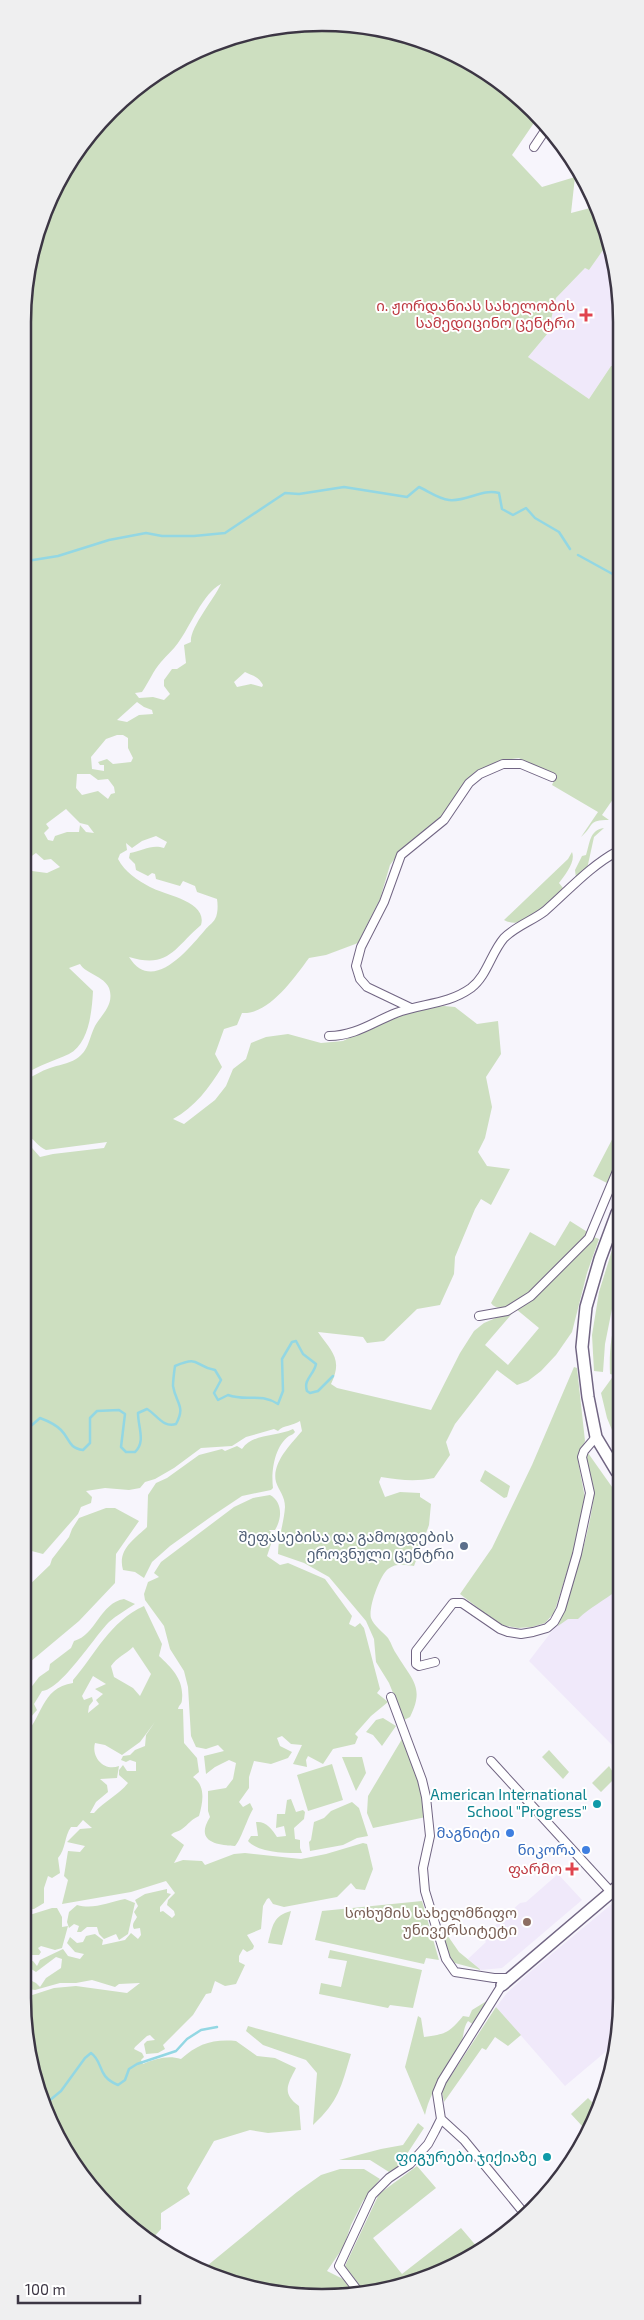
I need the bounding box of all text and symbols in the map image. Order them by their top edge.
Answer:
place label: ი. ჟორდანიას სახელობის სამედიცინო ცენტრი [376,296,575,332]
marker: ი. ჟორდანიას სახელობის სამედიცინო ცენტრი [579,308,593,322]
place label: შეფასებისა და გამოცდების ეროვნული ცენტრი [238,1527,454,1563]
marker: შეფასებისა და გამოცდების ეროვნული ცენტრი [458,1540,470,1552]
place label: American International School "Progress" [430,1785,588,1820]
marker: American International School "Progress" [591,1798,603,1810]
place label: მაგნიტი [437,1823,500,1842]
marker: მაგნიტი [504,1827,516,1839]
place label: ნიკორა [517,1840,576,1859]
marker: ნიკორა [580,1844,592,1856]
place label: ფარმო [508,1859,562,1878]
marker: ფარმო [566,1863,578,1875]
place label: სოხუმის სახელმწიფო უნივერსიტეტი [345,1903,517,1939]
marker: სოხუმის სახელმწიფო უნივერსიტეტი [521,1916,533,1928]
place label: ფიგურები ჯიქიაზე [396,2147,537,2166]
marker: ფიგურები ჯიქიაზე [541,2151,553,2163]
scale bar [18,2272,140,2304]
text: 100 m [25,2280,66,2298]

